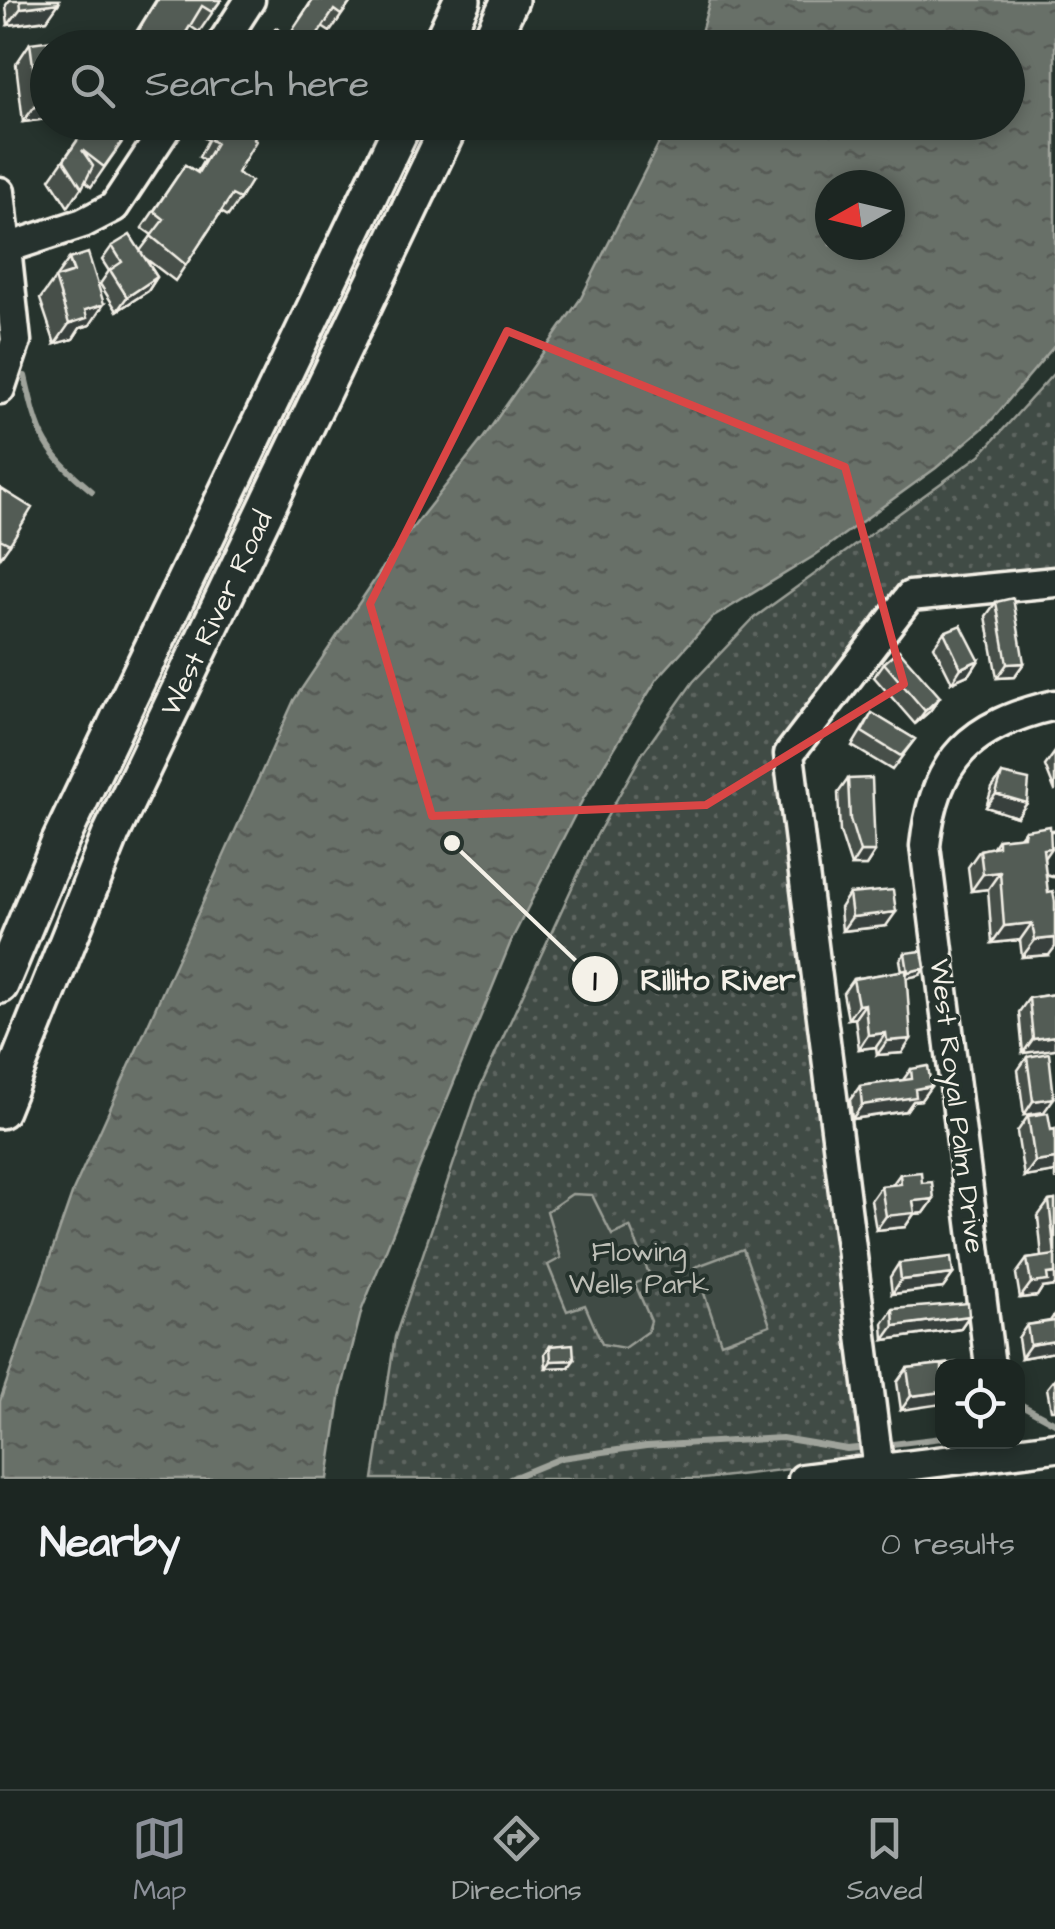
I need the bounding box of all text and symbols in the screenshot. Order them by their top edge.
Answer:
search box [30,30,1025,140]
icon: search [65,58,120,113]
text: Search here [145,59,369,111]
north arrow [815,170,905,260]
street label: West River Road [151,504,282,722]
callout: Rillito River [570,949,815,1009]
street label: West Royal Palm Drive [918,957,994,1256]
text: 1 [593,960,597,1002]
text: Rillito River [640,960,796,1002]
park label: Flowing Wells Park [569,1233,709,1304]
map controls [935,1359,1025,1449]
button: locate [935,1359,1025,1449]
text: Nearby [40,1515,180,1573]
text: 0 results [881,1522,1015,1567]
tab: Map [132,1811,187,1910]
tab: Directions [452,1811,582,1910]
tab: Saved [846,1811,923,1910]

